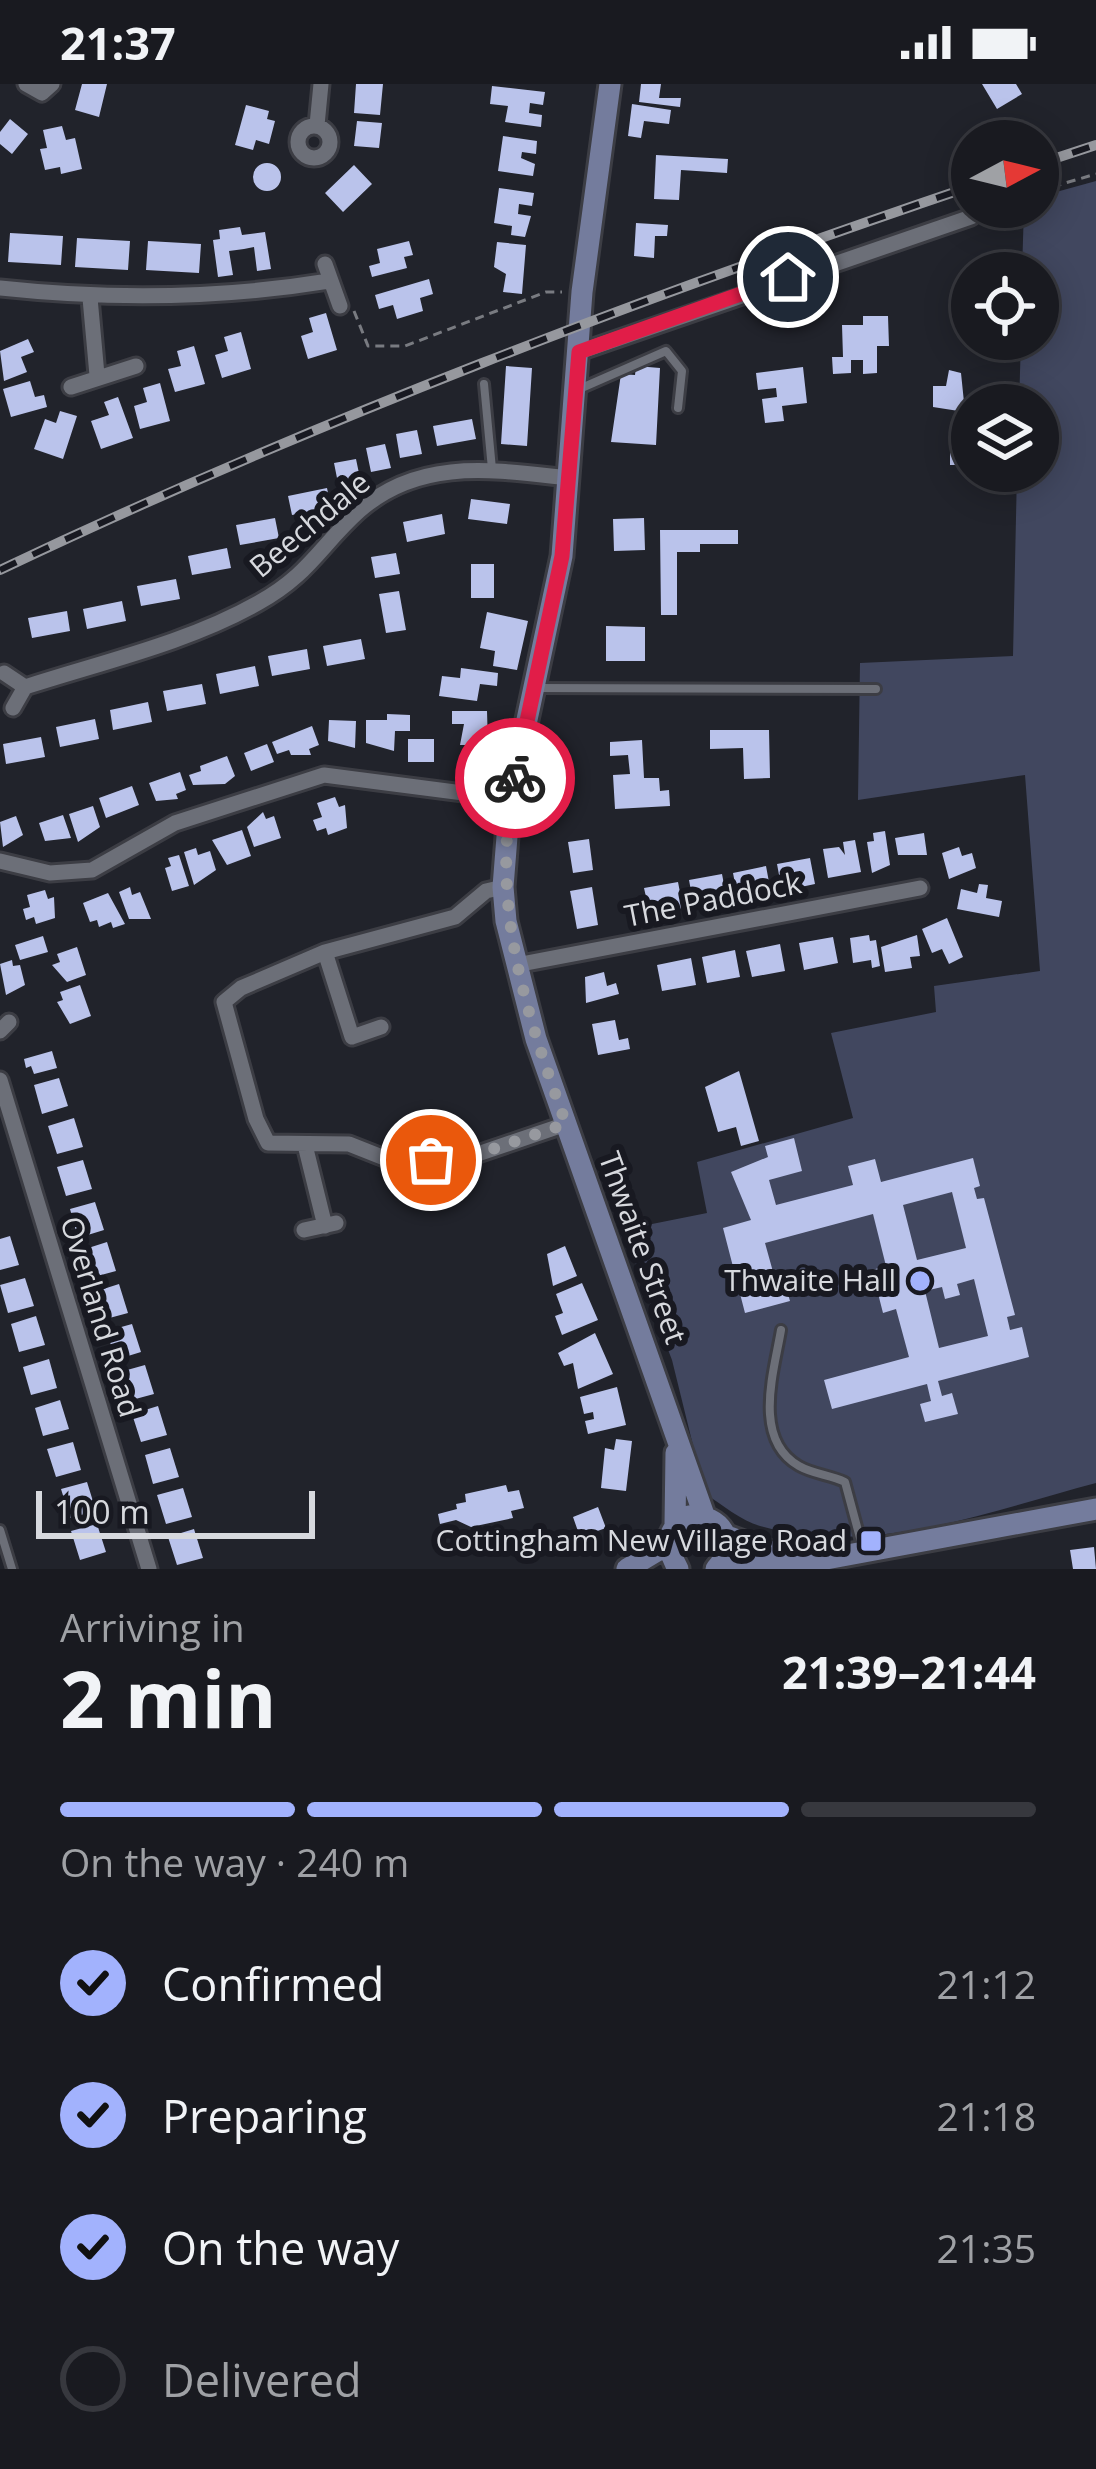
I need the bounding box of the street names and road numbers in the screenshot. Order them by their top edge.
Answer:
street label: Beechdale [240,461,378,586]
street label: The Paddock [621,861,805,936]
street label: Thwaite Street [590,1146,697,1349]
street label: Overland Road [51,1211,151,1422]

